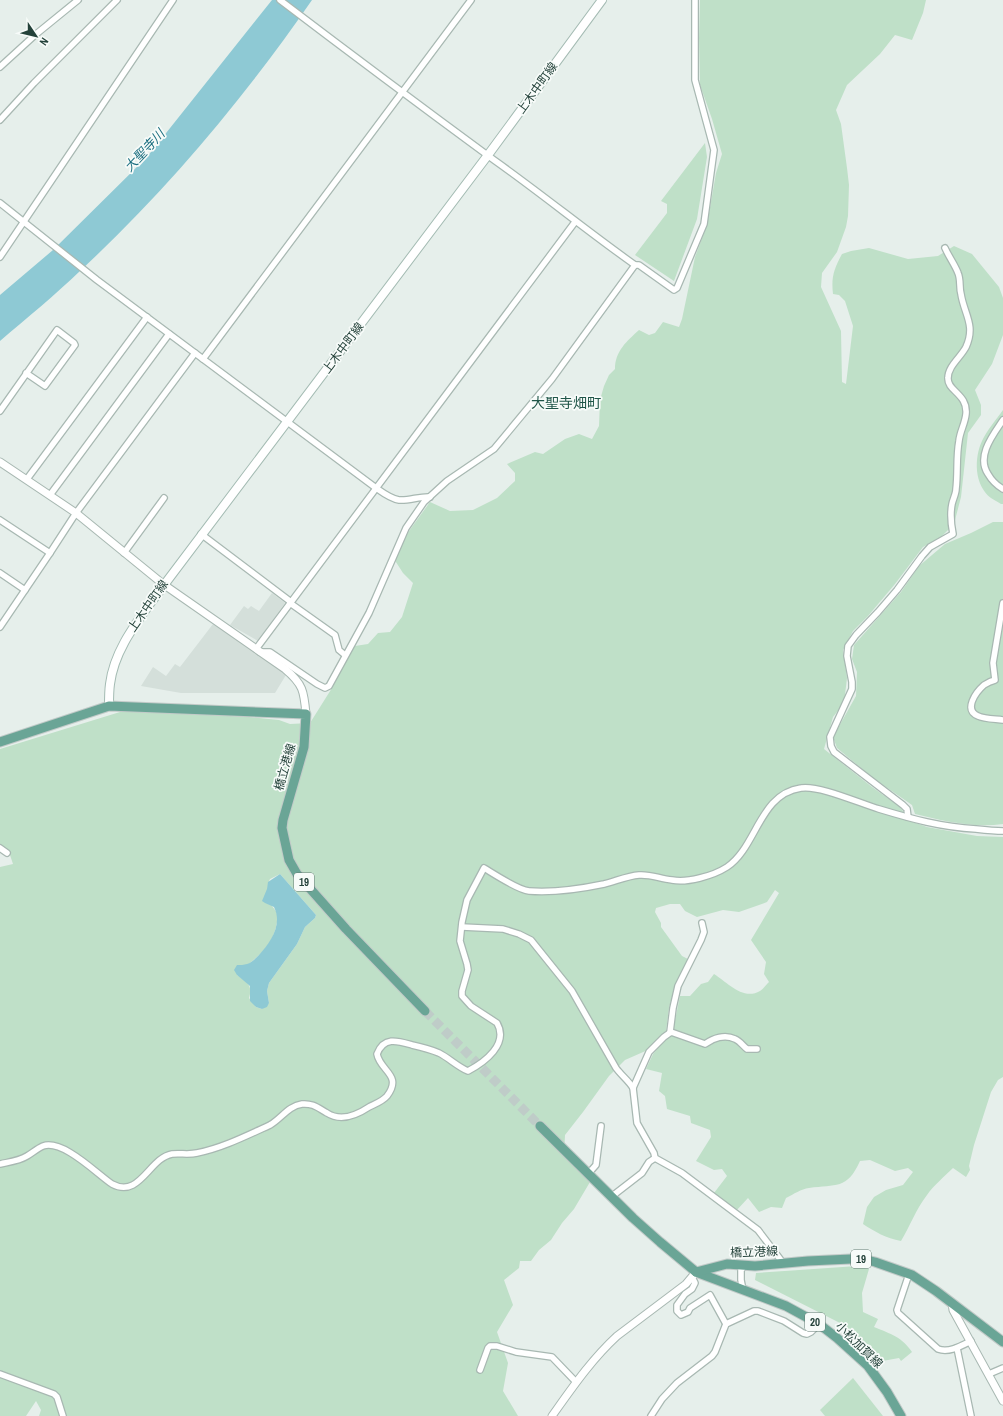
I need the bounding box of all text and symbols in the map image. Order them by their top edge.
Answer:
north arrow [16,16,56,56]
text: N [37,35,52,48]
street label: 上木中町線 [513,59,561,117]
water label: 大聖寺川 [120,124,170,175]
street label: 上木中町線 [319,319,367,377]
district label: 大聖寺畑町 [531,394,601,412]
street label: 上木中町線 [124,577,172,635]
street label: 橋立港線 [271,742,299,792]
road number: 19 [294,873,314,891]
street label: 橋立港線 [730,1243,778,1261]
road number: 19 [851,1250,871,1268]
road number: 20 [805,1313,825,1331]
street label: 小松加賀線 [832,1318,886,1372]

